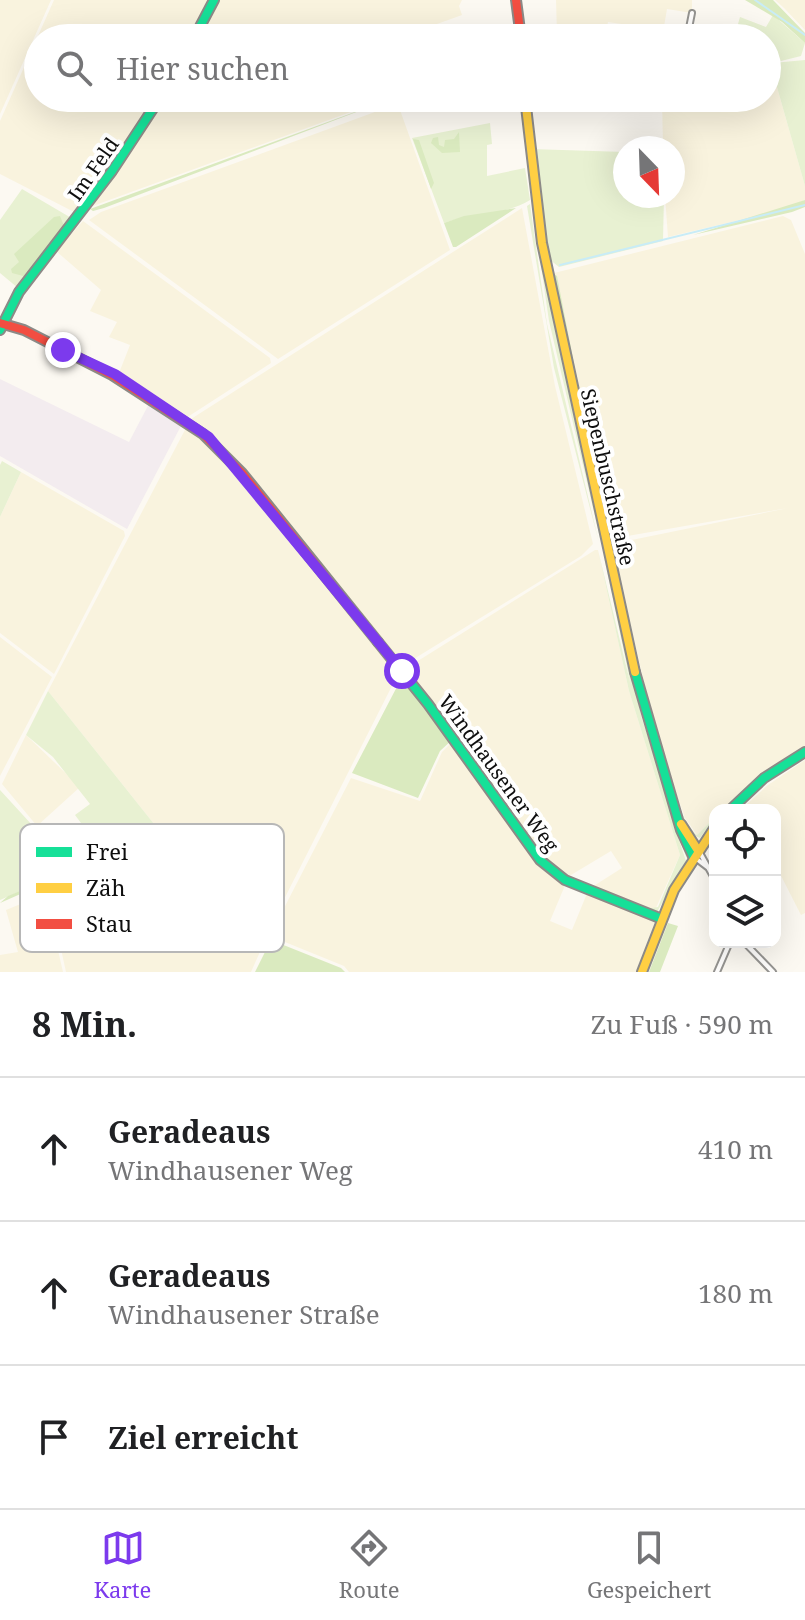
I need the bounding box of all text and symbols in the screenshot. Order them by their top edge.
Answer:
search box [24,24,781,112]
icon: search [52,46,96,90]
text: Hier suchen [116,48,289,89]
street label: Im Feld [61,132,125,206]
north arrow [613,136,685,208]
route end [45,332,81,368]
street label: Siepenbuschstraße [575,386,641,568]
route start [384,653,420,689]
street label: Windhausener Weg [433,689,565,857]
map controls [709,804,781,948]
button: locate [709,804,781,876]
legend [20,824,284,952]
text: Frei [86,836,128,866]
text: Zäh [86,872,125,902]
button: layers [709,876,781,948]
text: Stau [86,908,132,938]
text: 8 Min. [32,1001,137,1047]
text: Zu Fuß · 590 m [591,1006,773,1042]
text: Geradeaus [108,1111,270,1152]
icon: ahead [32,1127,76,1171]
text: 410 m [698,1131,773,1167]
text: Windhausener Weg [108,1152,353,1188]
text: Geradeaus [108,1255,270,1296]
icon: ahead [32,1271,76,1315]
text: 180 m [698,1275,773,1311]
text: Windhausener Straße [108,1296,380,1332]
icon: arrive [32,1415,76,1459]
text: Ziel erreicht [108,1417,298,1458]
tab: Karte [94,1526,151,1604]
tab: Route [339,1526,399,1604]
tab: Gespeichert [587,1526,711,1604]

